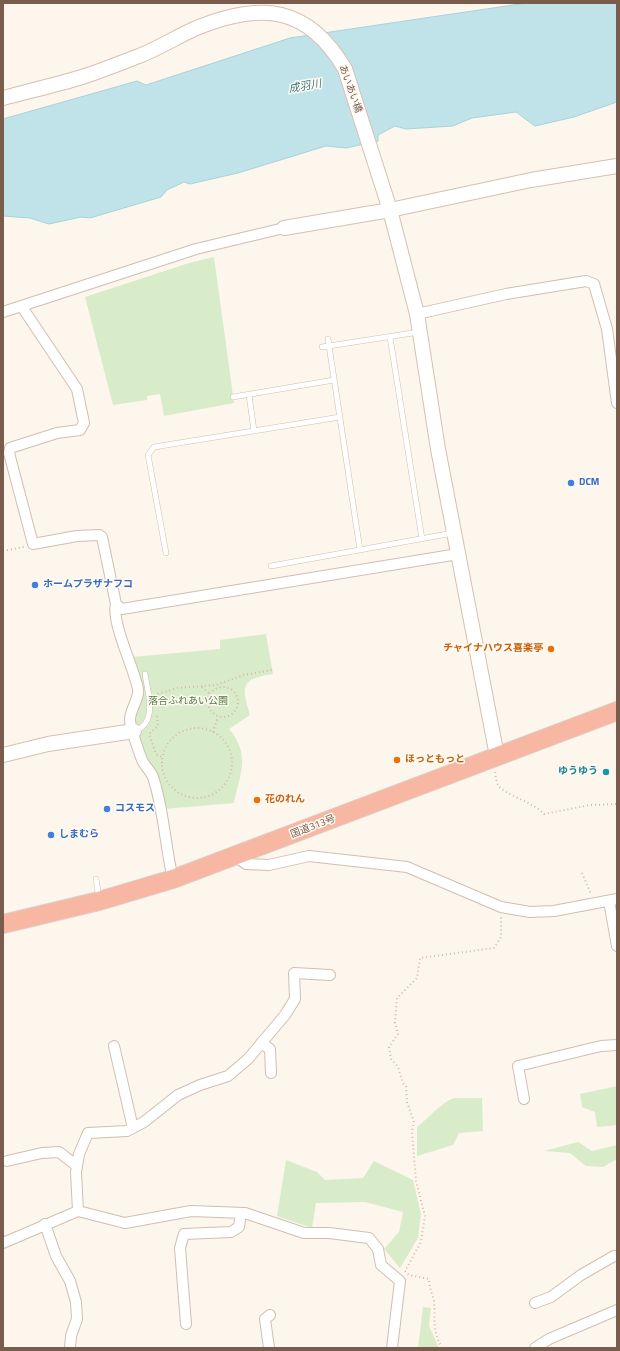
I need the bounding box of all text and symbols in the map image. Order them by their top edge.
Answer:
street label: あいあい橋 [336,63,364,115]
water label: 成羽川 [288,78,322,96]
place label: DCM [579,477,599,489]
marker: DCM [566,478,576,488]
place label: ホームプラザナフコ [43,579,133,591]
marker: ホームプラザナフコ [30,580,40,590]
place label: チャイナハウス喜楽亭 [443,643,543,655]
marker: チャイナハウス喜楽亭 [546,644,556,654]
park label: 落合ふれあい公園 [148,696,228,708]
place label: ほっともっと [405,754,465,766]
marker: ほっともっと [392,755,402,765]
place label: ゆうゆう [558,766,598,778]
marker: ゆうゆう [601,767,611,777]
place label: 花のれん [265,794,305,806]
marker: 花のれん [252,795,262,805]
place label: コスモス [115,803,155,815]
marker: コスモス [102,804,112,814]
street label: 国道313号 [289,813,337,841]
place label: しまむら [59,829,99,841]
marker: しまむら [46,830,56,840]

